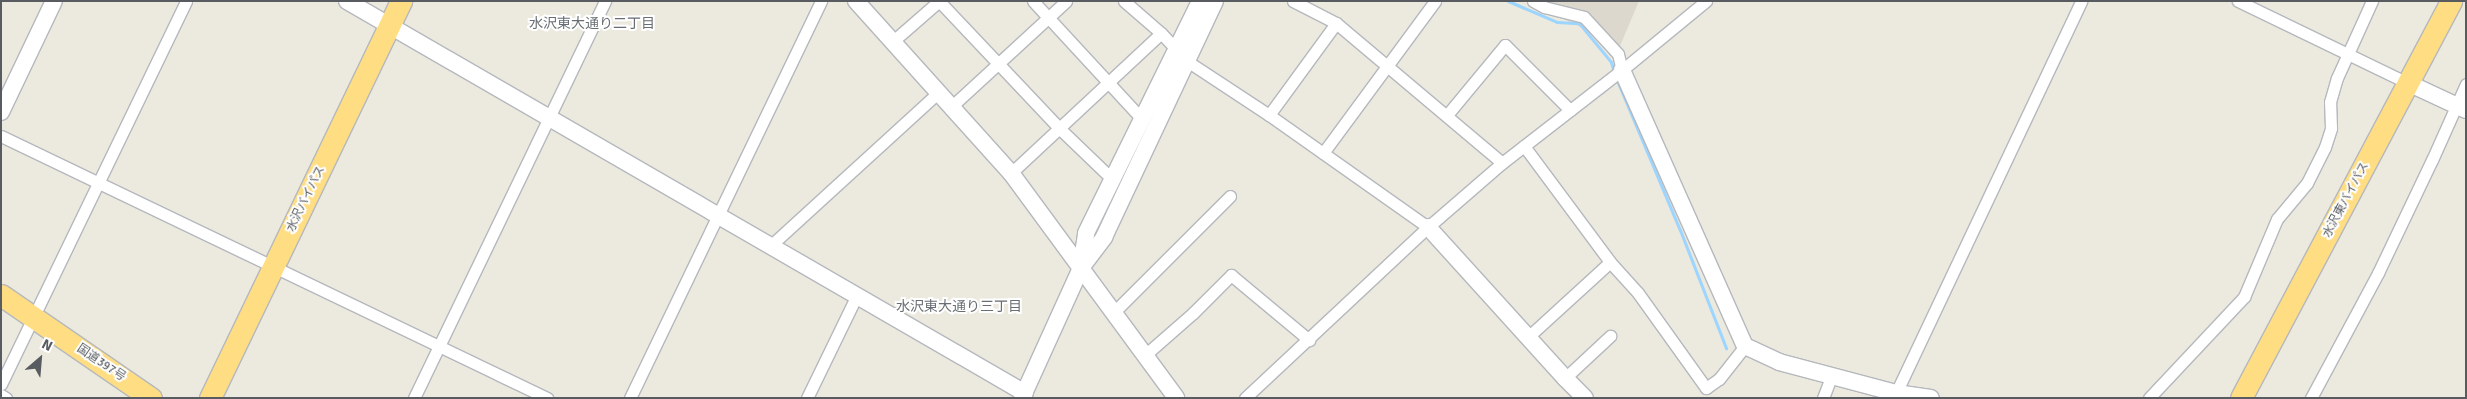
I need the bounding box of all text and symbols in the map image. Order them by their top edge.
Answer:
district label: 水沢東大通り二丁目 [529,16,655,32]
street label: 水沢東バイパス [2320,160,2372,240]
street label: 水沢バイパス [284,163,328,235]
district label: 水沢東大通り三丁目 [896,299,1022,315]
north arrow [15,334,65,384]
text: N [39,335,55,355]
street label: 国道397号 [74,342,128,384]

